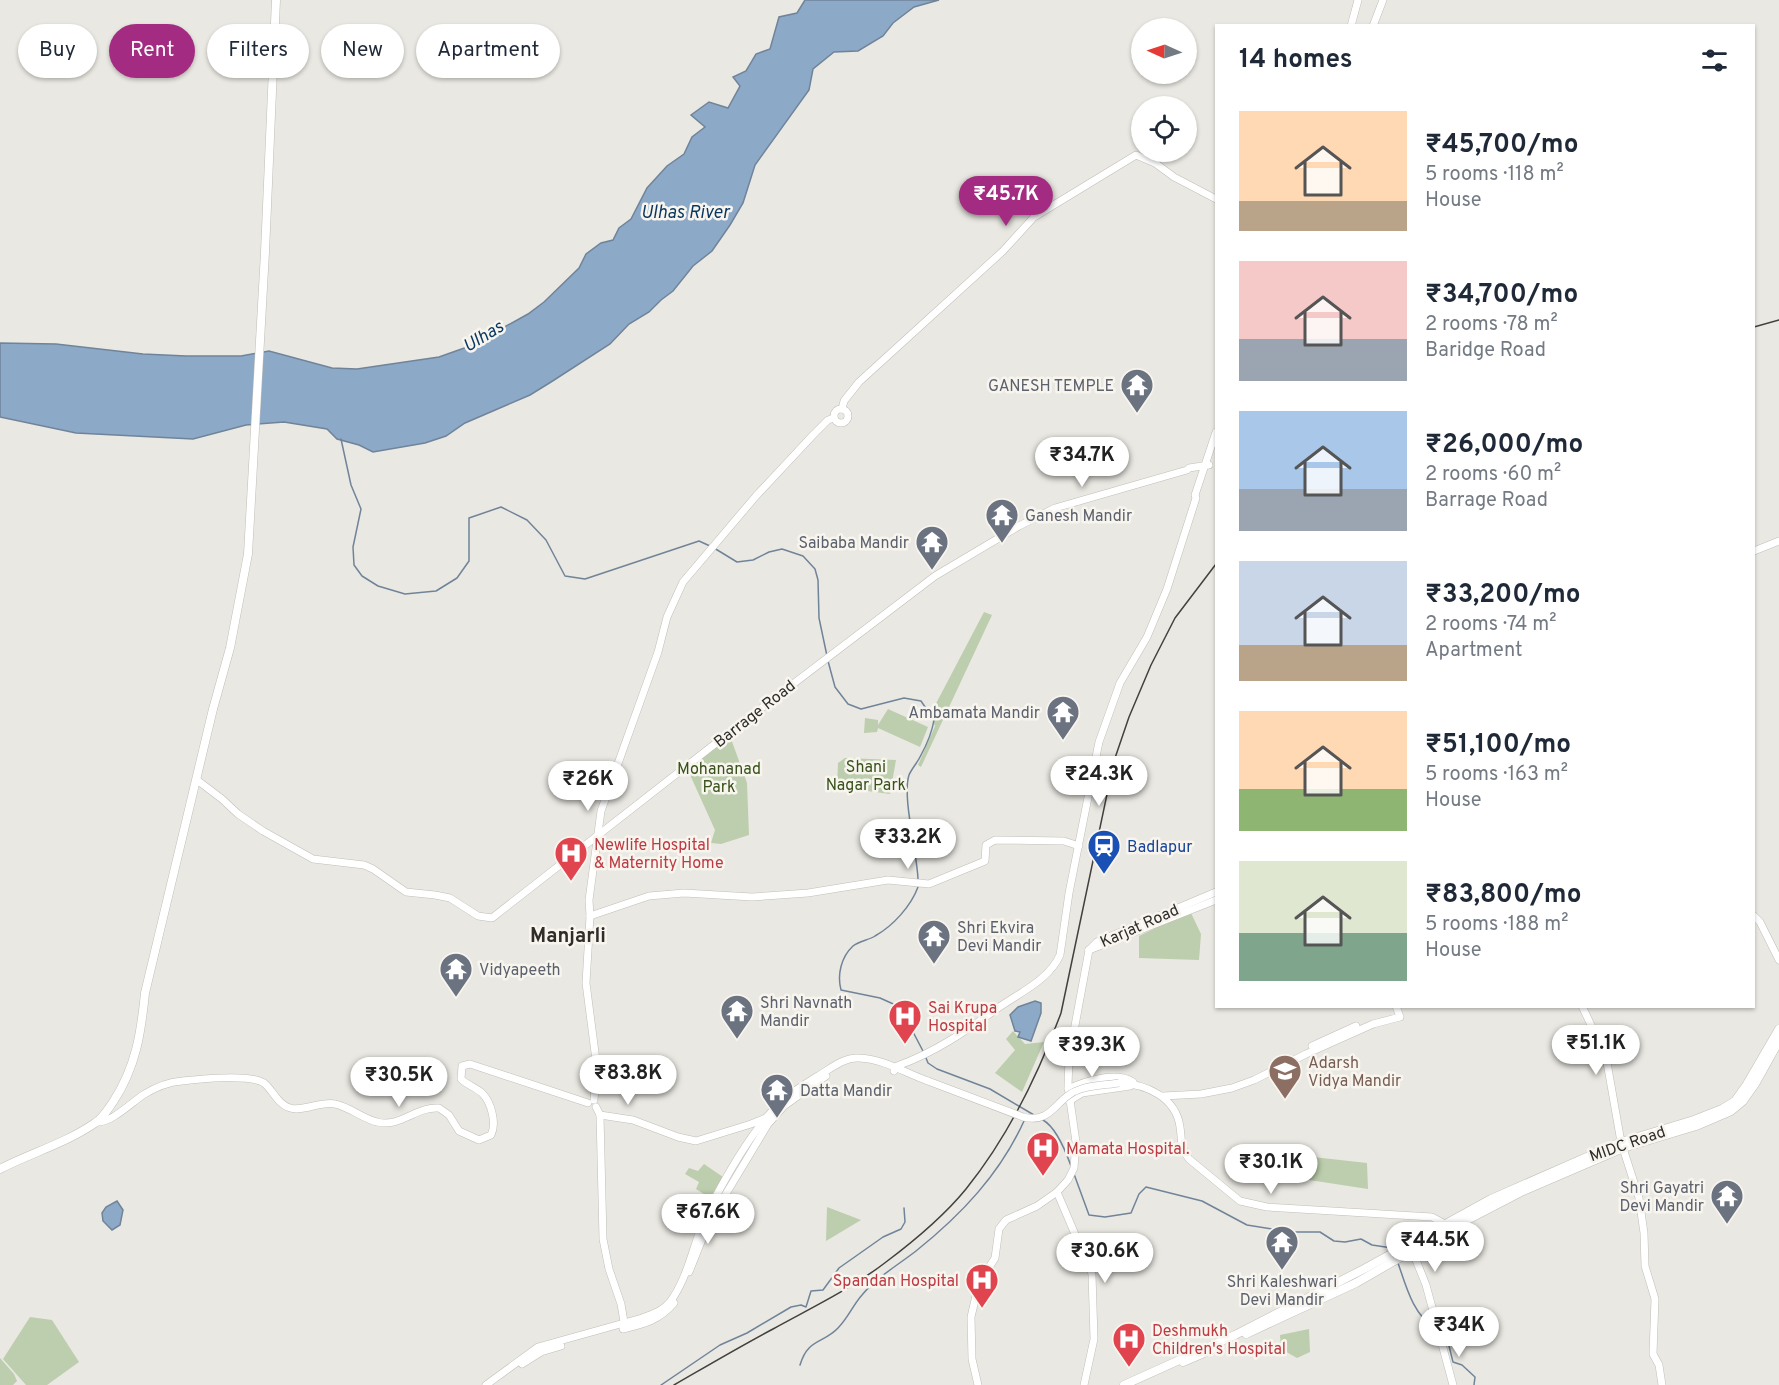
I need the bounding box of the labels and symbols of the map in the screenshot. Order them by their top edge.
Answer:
north arrow [1131,18,1197,84]
pin: ₹45.7K [957,176,1055,227]
water label: Ulhas River [641,202,731,225]
water label: Ulhas [459,316,509,358]
temple icon: GANESH TEMPLE [1119,367,1155,414]
place label: GANESH TEMPLE [988,377,1114,397]
pin: ₹34.7K [1033,437,1131,488]
temple icon: Ganesh Mandir [984,497,1020,544]
place label: Ganesh Mandir [1025,507,1132,527]
temple icon: Saibaba Mandir [914,524,950,571]
place label: Saibaba Mandir [798,534,909,554]
street label: Barrage Road [710,676,800,753]
temple icon: Ambamata Mandir [1045,694,1081,741]
place label: Ambamata Mandir [908,704,1040,724]
pin: ₹24.3K [1050,756,1148,807]
park label: Shani Nagar Park [826,758,906,796]
park label: Mohananad Park [677,760,761,798]
pin: ₹26K [552,761,624,812]
pin: ₹33.2K [859,819,957,870]
station icon: Badlapur [1086,828,1122,875]
hospital icon: Newlife Hospital & Maternity Home [553,835,589,882]
place label: Newlife Hospital & Maternity Home [594,836,724,874]
place label: Badlapur [1127,838,1193,858]
street label: Karjat Road [1097,901,1182,953]
temple icon: Shri Ekvira Devi Mandir [916,918,952,965]
place label: Shri Ekvira Devi Mandir [957,919,1042,957]
district label: Manjarli [530,924,606,950]
temple icon: Vidyapeeth [438,951,474,998]
place label: Vidyapeeth [479,961,561,981]
temple icon: Shri Navnath Mandir [719,993,755,1040]
place label: Shri Navnath Mandir [760,994,852,1032]
hospital icon: Sai Krupa Hospital [887,998,923,1045]
place label: Sai Krupa Hospital [928,999,997,1037]
pin: ₹51.1K [1547,1025,1645,1076]
pin: ₹39.3K [1043,1027,1141,1078]
school or university icon: Adarsh Vidya Mandir [1267,1053,1303,1100]
place label: Adarsh Vidya Mandir [1308,1054,1401,1092]
pin: ₹83.8K [579,1055,677,1106]
pin: ₹30.5K [350,1057,448,1108]
temple icon: Datta Mandir [759,1072,795,1119]
place label: Datta Mandir [800,1082,892,1102]
street label: MIDC Road [1587,1123,1668,1167]
hospital icon: Mamata Hospital. [1025,1130,1061,1177]
place label: Mamata Hospital. [1066,1140,1190,1160]
pin: ₹30.1K [1222,1144,1320,1195]
temple icon: Shri Gayatri Devi Mandir [1709,1178,1745,1225]
place label: Shri Gayatri Devi Mandir [1619,1179,1704,1217]
pin: ₹67.6K [659,1194,757,1245]
pin: ₹44.5K [1386,1222,1484,1273]
temple icon: Shri Kaleshwari Devi Mandir [1264,1224,1300,1271]
pin: ₹30.6K [1056,1233,1154,1284]
hospital icon: Spandan Hospital [964,1262,1000,1309]
place label: Spandan Hospital [833,1272,959,1292]
place label: Shri Kaleshwari Devi Mandir [1227,1273,1337,1311]
pin: ₹34K [1423,1307,1495,1358]
hospital icon: Deshmukh Children's Hospital [1111,1321,1147,1368]
place label: Deshmukh Children's Hospital [1152,1322,1286,1360]

